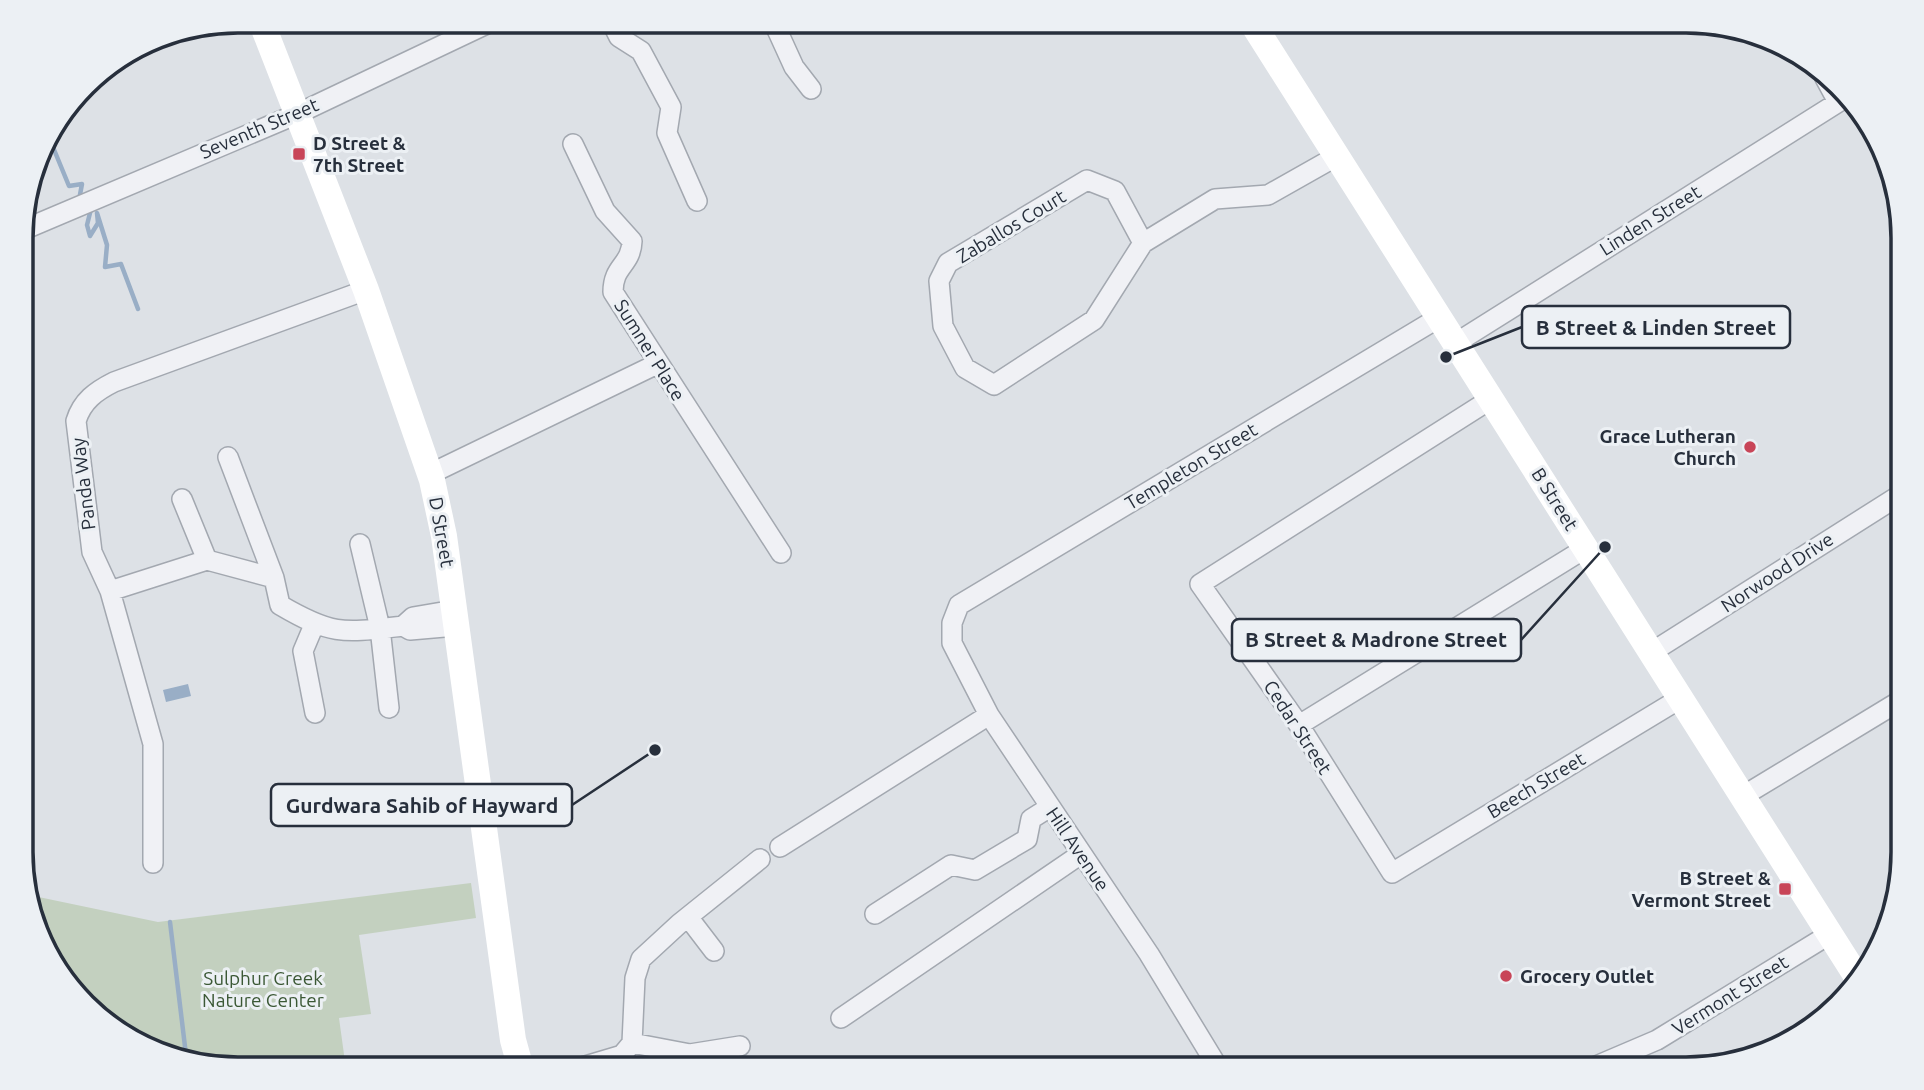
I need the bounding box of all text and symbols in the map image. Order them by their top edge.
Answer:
street label: Seventh Street [196,93,322,163]
place label: D Street & 7th Street [313,132,406,176]
marker: D Street & 7th Street [291,146,307,162]
street label: Linden Street [1595,180,1705,260]
street label: Zaballos Court [952,185,1070,267]
street label: Sumner Place [610,295,690,405]
callout: B Street & Linden Street [1522,306,1790,348]
text: B Street & Linden Street [1536,315,1776,339]
street label: Templeton Street [1121,418,1261,514]
place label: Grace Lutheran Church [1600,425,1736,469]
street label: Panda Way [66,436,100,532]
marker: Grace Lutheran Church [1742,439,1758,455]
street label: B Street [1527,464,1583,535]
street label: D Street [425,495,459,569]
street label: Norwood Drive [1717,527,1837,617]
callout: B Street & Madrone Street [1232,619,1521,661]
text: B Street & Madrone Street [1245,627,1507,651]
street label: Cedar Street [1259,676,1337,779]
street label: Beech Street [1483,747,1589,823]
callout: Gurdwara Sahib of Hayward [271,784,572,826]
text: Gurdwara Sahib of Hayward [286,793,558,817]
street label: Hill Avenue [1042,803,1114,895]
place label: B Street & Vermont Street [1632,867,1771,911]
marker: B Street & Vermont Street [1777,881,1793,897]
street label: Vermont Street [1668,950,1792,1039]
place label: Grocery Outlet [1520,965,1654,987]
park label: Sulphur Creek Nature Center [202,967,324,1011]
marker: Grocery Outlet [1498,968,1514,984]

